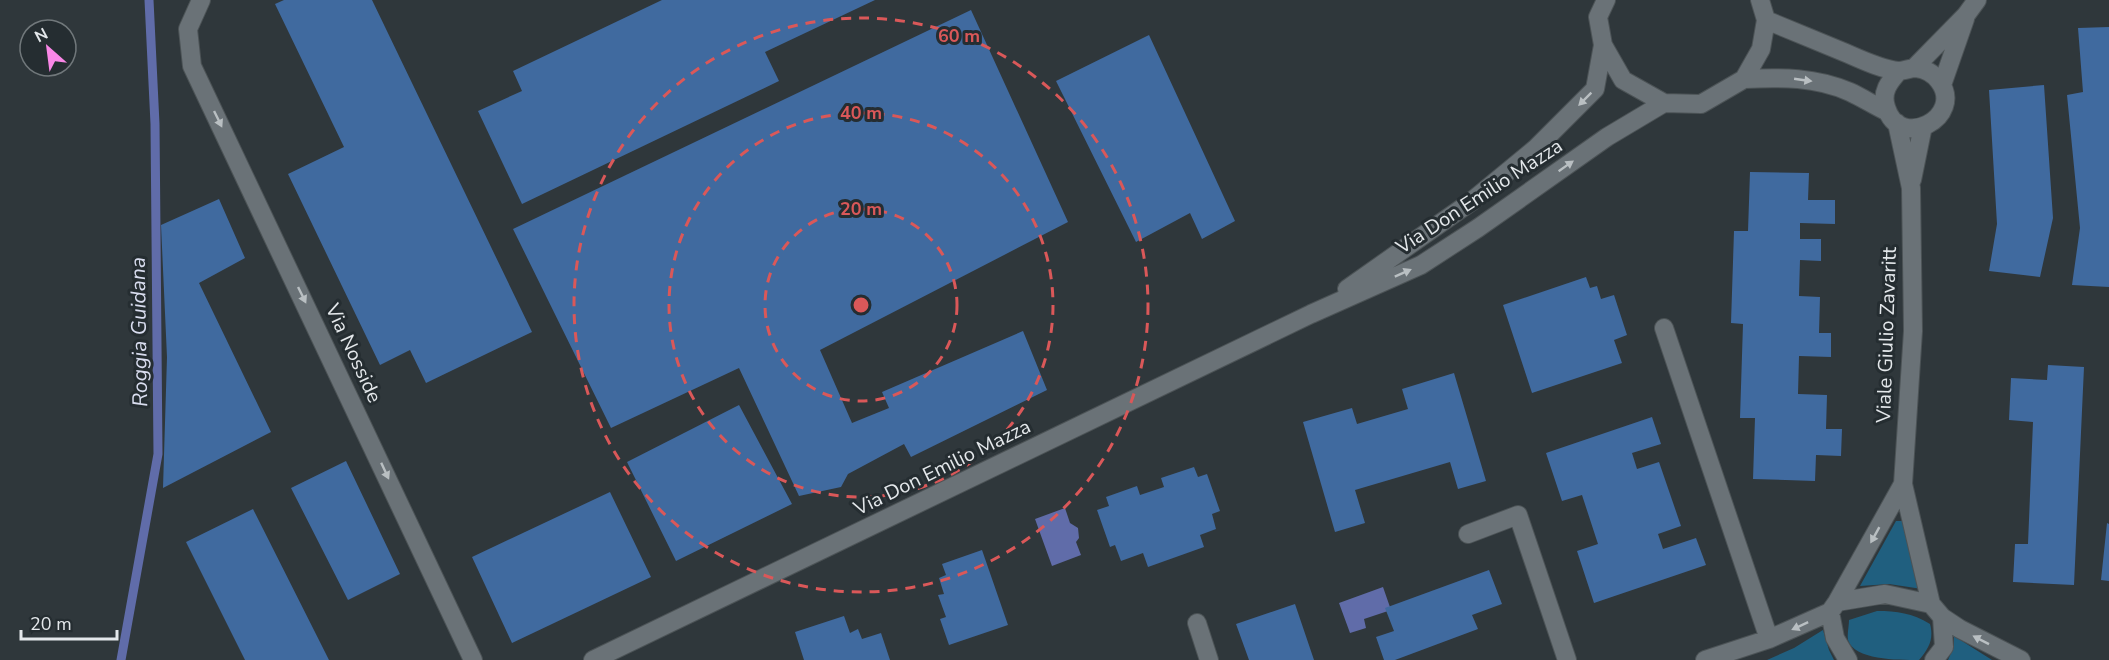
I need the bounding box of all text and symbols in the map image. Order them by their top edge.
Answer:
north arrow [18,18,78,78]
text: N [31,23,52,48]
text: 60 m [938,24,980,48]
one-way arrow [1793,75,1812,84]
one-way arrow [1578,91,1592,106]
text: 40 m [840,101,882,125]
one-way arrow [213,110,222,127]
street label: Via Don Emilio Mazza [1390,132,1568,261]
one-way arrow [1557,160,1573,172]
text: 20 m [840,197,882,221]
street label: Viale Giulio Zavaritt [1870,246,1903,425]
water label: Roggia Guidana [124,257,154,407]
one-way arrow [1394,268,1412,278]
one-way arrow [297,286,306,303]
centre of rings [851,295,871,315]
street label: Via Nosside [318,298,388,407]
street label: Via Don Emilio Mazza [848,413,1035,522]
one-way arrow [380,463,389,480]
one-way arrow [1870,527,1880,544]
scale bar [21,603,117,641]
text: 20 m [30,612,72,636]
one-way arrow [1791,621,1808,630]
one-way arrow [1973,635,1990,644]

